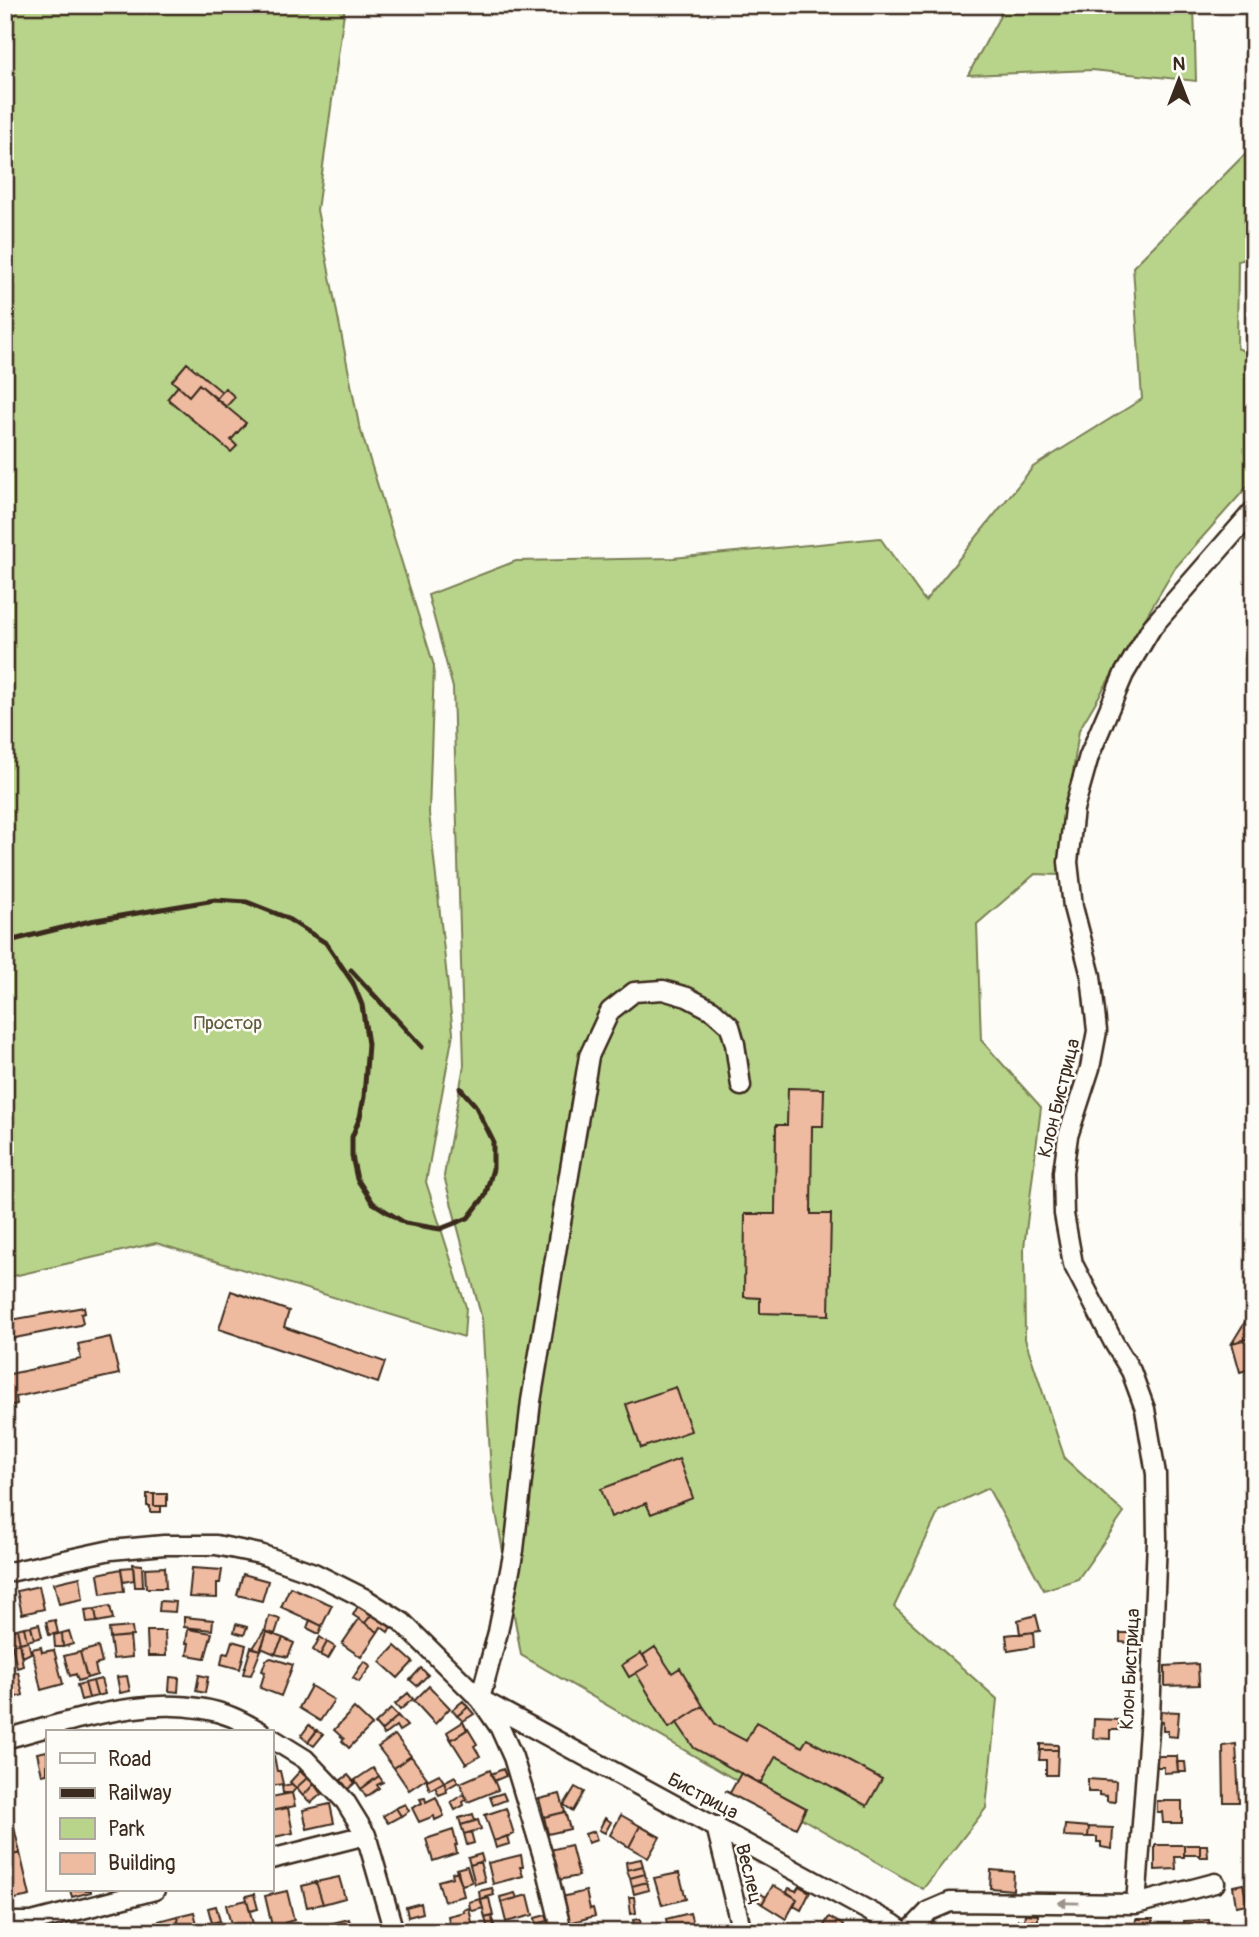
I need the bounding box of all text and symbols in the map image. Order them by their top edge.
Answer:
north arrow [1144,46,1214,116]
text: N [1173,52,1186,76]
park label: Простор [194,1011,262,1035]
street label: Клон Бистрица [1033,1036,1085,1160]
street label: Клон Бистрица [1115,1608,1145,1730]
legend [46,1730,273,1892]
text: Road [108,1746,152,1773]
street label: Бистрица [663,1767,743,1825]
text: Railway [108,1780,172,1807]
text: Park [108,1816,145,1843]
street label: Веслец [730,1841,768,1907]
text: Building [108,1850,175,1877]
one-way arrow [1056,1897,1078,1908]

